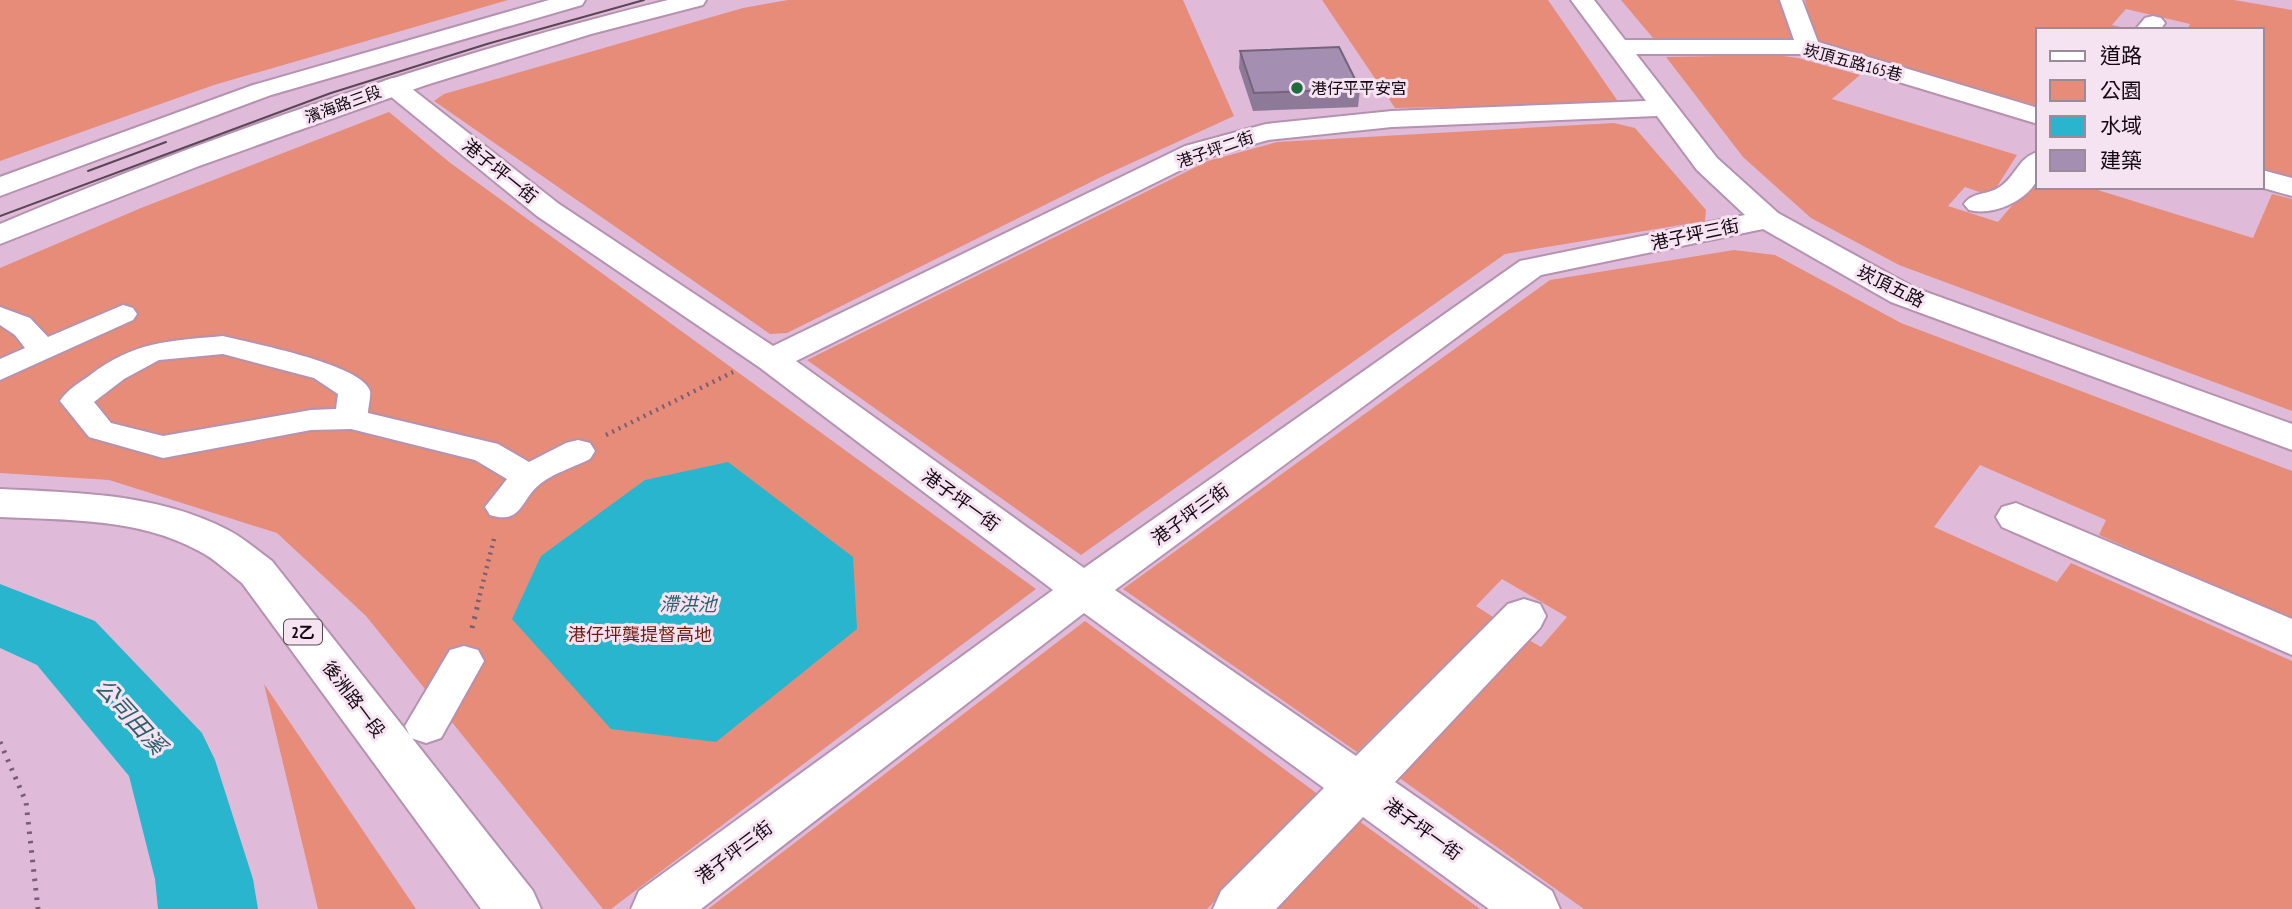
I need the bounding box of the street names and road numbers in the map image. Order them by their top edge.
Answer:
street label: 崁頂五路165巷 [1801,39,1905,85]
street label: 濱海路三段 [302,81,384,127]
street label: 港子坪二街 [1174,127,1256,171]
street label: 港子坪一街 [458,134,542,208]
street label: 港子坪三街 [1649,213,1741,255]
street label: 崁頂五路 [1854,260,1928,312]
street label: 港子坪一街 [918,464,1004,536]
street label: 港子坪三街 [1147,478,1233,550]
road number: 2乙 [284,620,322,645]
street label: 後洲路一段 [318,656,390,742]
street label: 港子坪一街 [1380,793,1466,865]
street label: 港子坪三街 [691,816,777,888]

